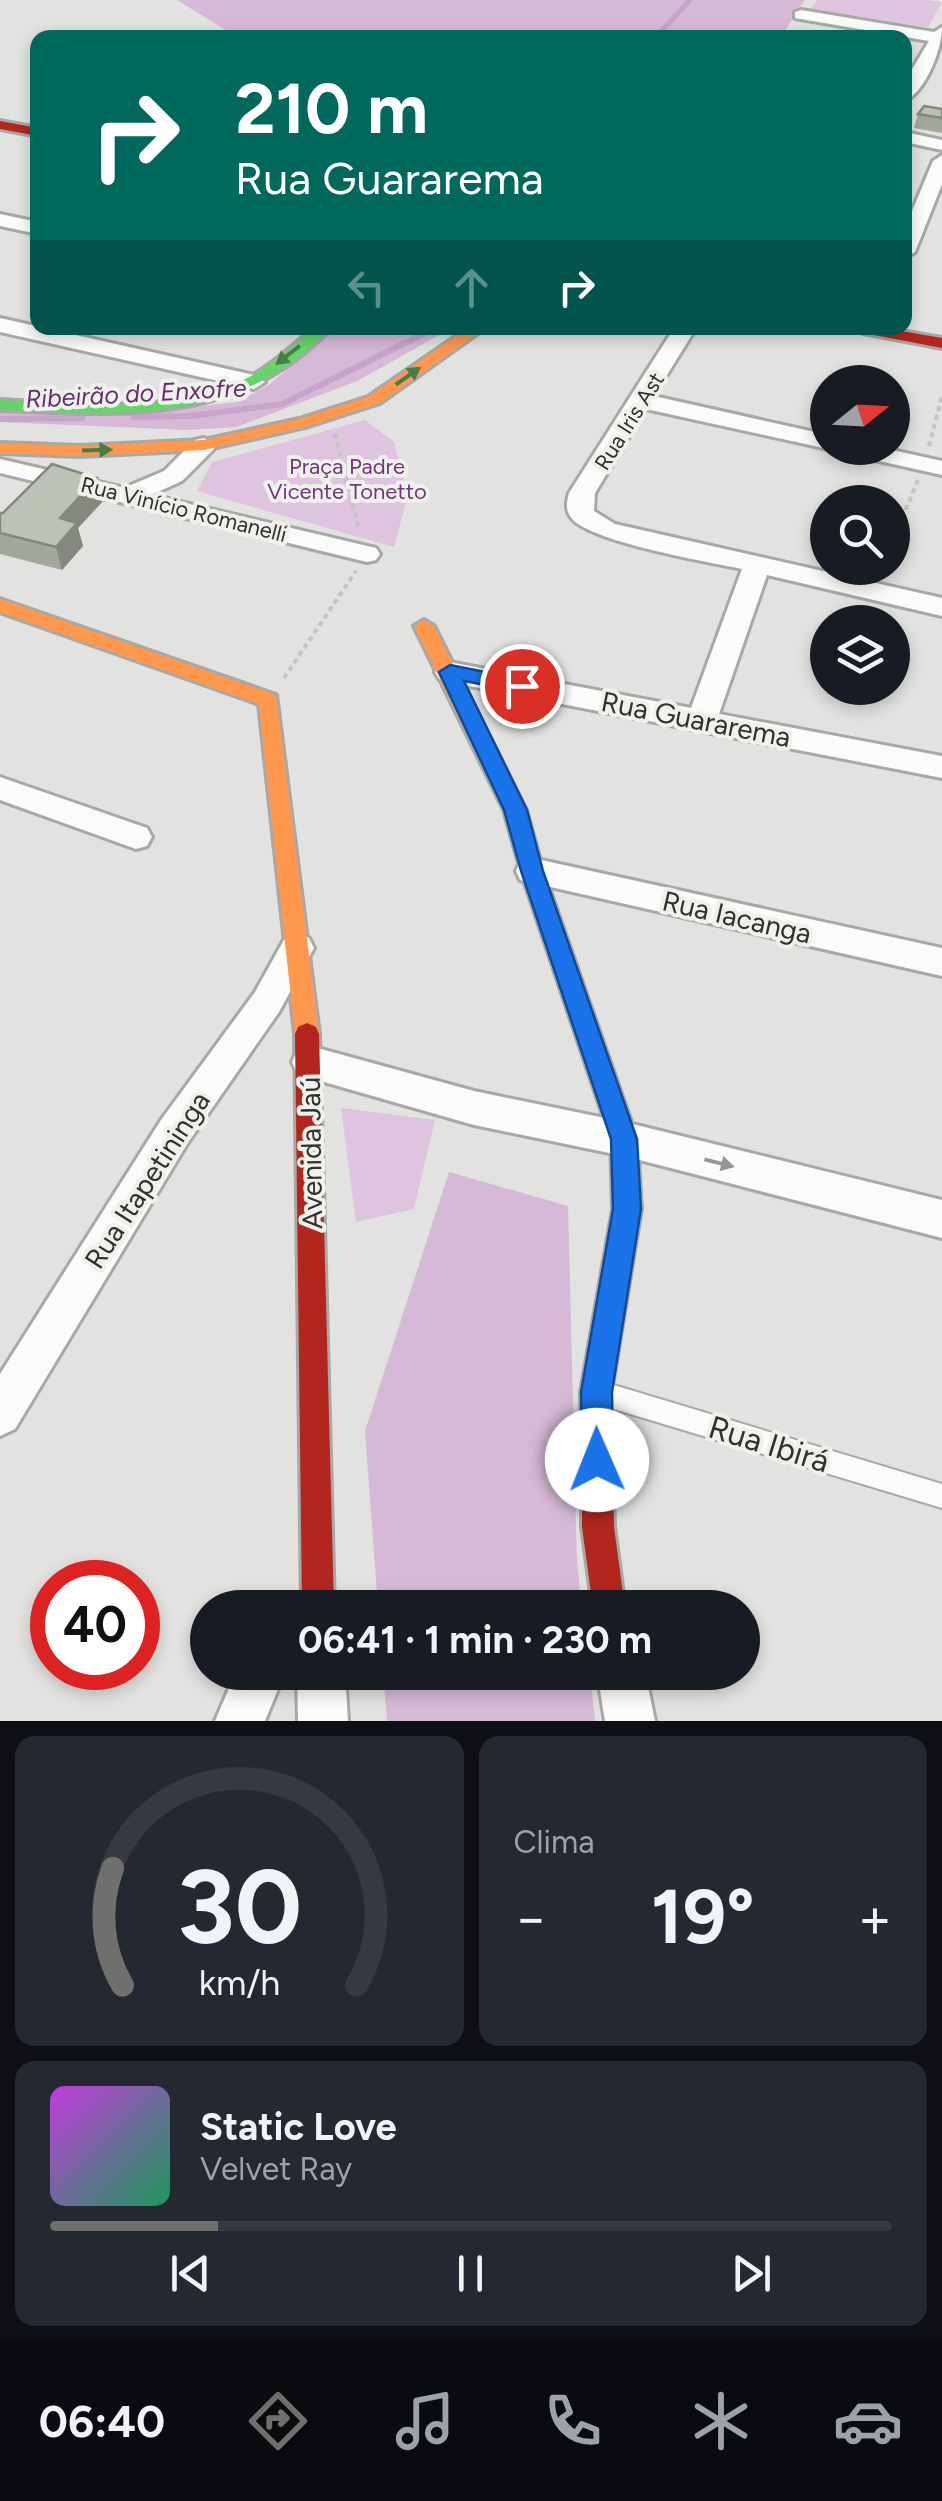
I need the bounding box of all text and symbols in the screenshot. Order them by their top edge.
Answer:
text: 210 m [235,66,428,151]
icon: right [70,70,200,200]
text: Rua Guararema [235,151,544,205]
icon: left [339,260,394,315]
icon: ahead [444,260,499,315]
icon: right [549,260,604,315]
one-way arrow [276,344,301,365]
north arrow [810,365,910,465]
map controls [810,365,910,705]
one-way arrow [395,367,422,386]
street label: Rua Iris Ast [589,367,670,475]
water label: Ribeirão do Enxofre [25,372,248,414]
one-way arrow [82,442,114,458]
park label: Praça Padre Vicente Tonetto [267,453,427,505]
street label: Rua Vinício Romanelli [78,471,290,548]
button: search [810,485,910,585]
button: layers [810,605,910,705]
pin [480,644,565,729]
icon: arrive [495,659,550,714]
street label: Rua Guararema [598,684,794,754]
street label: Rua Iacanga [659,883,815,951]
street label: Avenida Jaú [293,1077,329,1229]
street label: Rua Itapetininga [77,1085,217,1275]
one-way arrow [704,1156,735,1171]
position arrow [545,1408,649,1512]
street label: Rua Ibirá [704,1408,834,1480]
speed limit sign: 40 [30,1560,160,1690]
text: 06:41 · 1 min · 230 m [298,1617,652,1663]
text: Clima [514,1823,595,1861]
text: 30 [177,1844,302,1969]
text: 19° [651,1872,755,1962]
text: − [514,1885,548,1951]
text: + [858,1885,892,1951]
text: km/h [198,1961,280,2004]
text: Static Love [200,2104,397,2150]
text: Velvet Ray [200,2150,352,2188]
icon: previous [163,2246,218,2301]
icon: pause [443,2246,498,2301]
icon: next [724,2246,779,2301]
icon: directions [243,2386,313,2456]
icon: music [390,2386,460,2456]
icon: phone [538,2386,608,2456]
icon: climate [686,2386,756,2456]
icon: car [833,2386,903,2456]
text: 06:40 [39,2394,165,2448]

